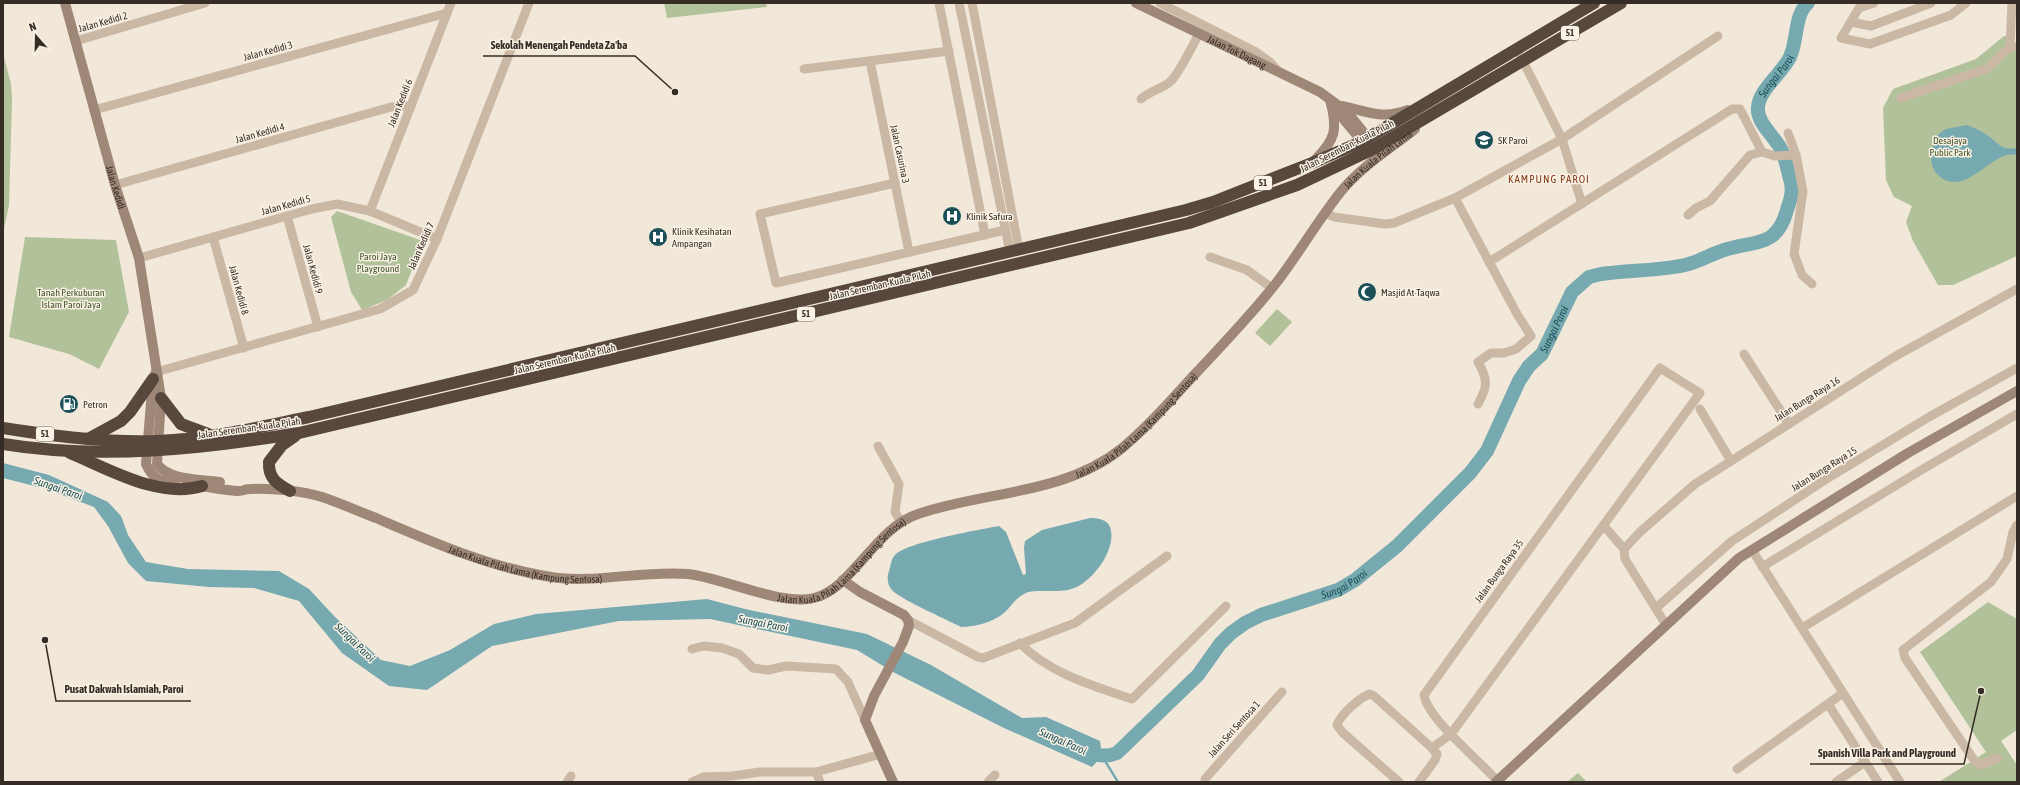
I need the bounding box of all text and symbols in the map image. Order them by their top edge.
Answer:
street label: Jalan Kedidi 2 [77,10,129,34]
north arrow [16,16,56,56]
text: N [27,20,38,33]
road number: 51 [1561,26,1579,40]
callout: Sekolah Menengah Pendeta Za'ba [483,33,635,56]
street label: Jalan Tok Dagang [1206,33,1269,71]
street label: Jalan Kedidi 3 [242,39,294,63]
text: Sekolah Menengah Pendeta Za'ba [491,39,627,51]
water label: Sungai Paroi [1755,53,1796,100]
street label: Jalan Kedidi 6 [385,77,415,129]
street label: Jalan Seremban-Kuala Pilah [1298,118,1396,174]
street label: Jalan Kedidi 4 [234,121,286,145]
street label: Jalan Casurina 3 [888,124,912,185]
street label: Jalan Kuala Pilah Lama [1341,128,1414,191]
school or university icon: SK Paroi [1473,129,1495,151]
place label: SK Paroi [1498,135,1528,146]
park label: Desajaya Public Park [1929,135,1971,158]
street label: Jalan Kedidi [104,164,128,210]
district label: KAMPUNG PAROI [1508,173,1590,185]
road number: 51 [1254,176,1272,190]
street label: Jalan Kedidi 5 [260,193,312,217]
hospital icon: Klinik Safura [941,205,963,227]
place label: Klinik Safura [966,211,1013,222]
street label: Jalan Kedidi 7 [406,220,436,271]
hospital icon: Klinik Kesihatan Ampangan [647,226,669,248]
place label: Klinik Kesihatan Ampangan [672,226,732,249]
street label: Jalan Kedidi 9 [301,243,325,295]
park label: Paroi Jaya Playground [357,251,400,274]
street label: Jalan Kedidi 8 [227,264,251,316]
street label: Jalan Seremban-Kuala Pilah [828,268,932,302]
mosque icon: Masjid At-Taqwa [1356,281,1378,303]
park label: Tanah Perkuburan Islam Paroi Jaya [37,287,105,310]
place label: Masjid At-Taqwa [1381,287,1440,298]
water label: Sungai Paroi [1537,303,1571,355]
road number: 51 [797,307,815,321]
street label: Jalan Seremban-Kuala Pilah [513,342,617,376]
street label: Jalan Kuala Pilah Lama (Kampung Sentosa) [1074,371,1199,480]
street label: Jalan Bunga Raya 16 [1772,374,1842,424]
fuel station icon: Petron [58,393,80,415]
place label: Petron [83,399,108,410]
street label: Jalan Seremban-Kuala Pilah [197,415,301,441]
road number: 51 [36,427,54,441]
street label: Jalan Bunga Raya 15 [1789,444,1859,494]
water label: Sungai Paroi [31,474,84,502]
street label: Jalan Kuala Pilah Lama (Kampung Sentosa) [777,515,907,605]
street label: Jalan Bunga Raya 35 [1473,537,1526,605]
street label: Jalan Kuala Pilah Lama (Kampung Sentosa) [447,543,602,584]
water label: Sungai Paroi [1319,567,1370,601]
water label: Sungai Paroi [736,612,789,634]
water label: Sungai Paroi [332,619,378,664]
callout: Pusat Dakwah Islamiah, Paroi [56,678,191,701]
text: Pusat Dakwah Islamiah, Paroi [64,683,184,695]
street label: Jalan Seri Sentosa 1 [1206,698,1262,759]
water label: Sungai Paroi [1037,725,1089,757]
callout: Spanish Villa Park and Playground [1810,741,1964,764]
text: Spanish Villa Park and Playground [1818,747,1956,759]

